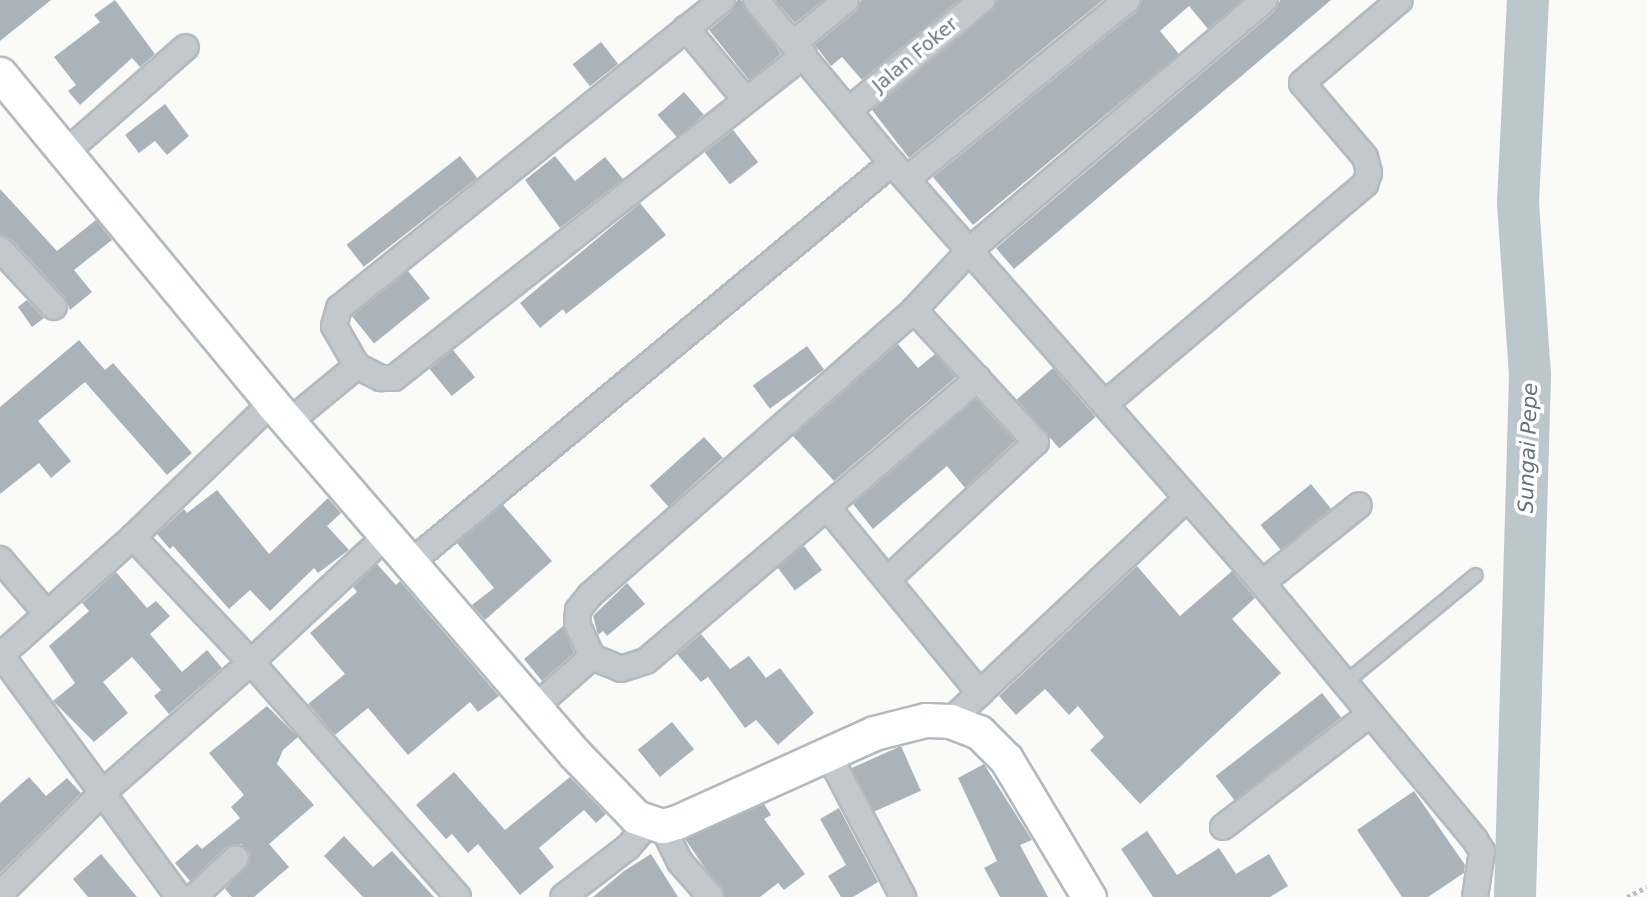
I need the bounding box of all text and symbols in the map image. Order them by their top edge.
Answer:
street label: Jalan Foker [868,13,962,97]
water label: Sungai Pepe [1513,382,1543,514]

